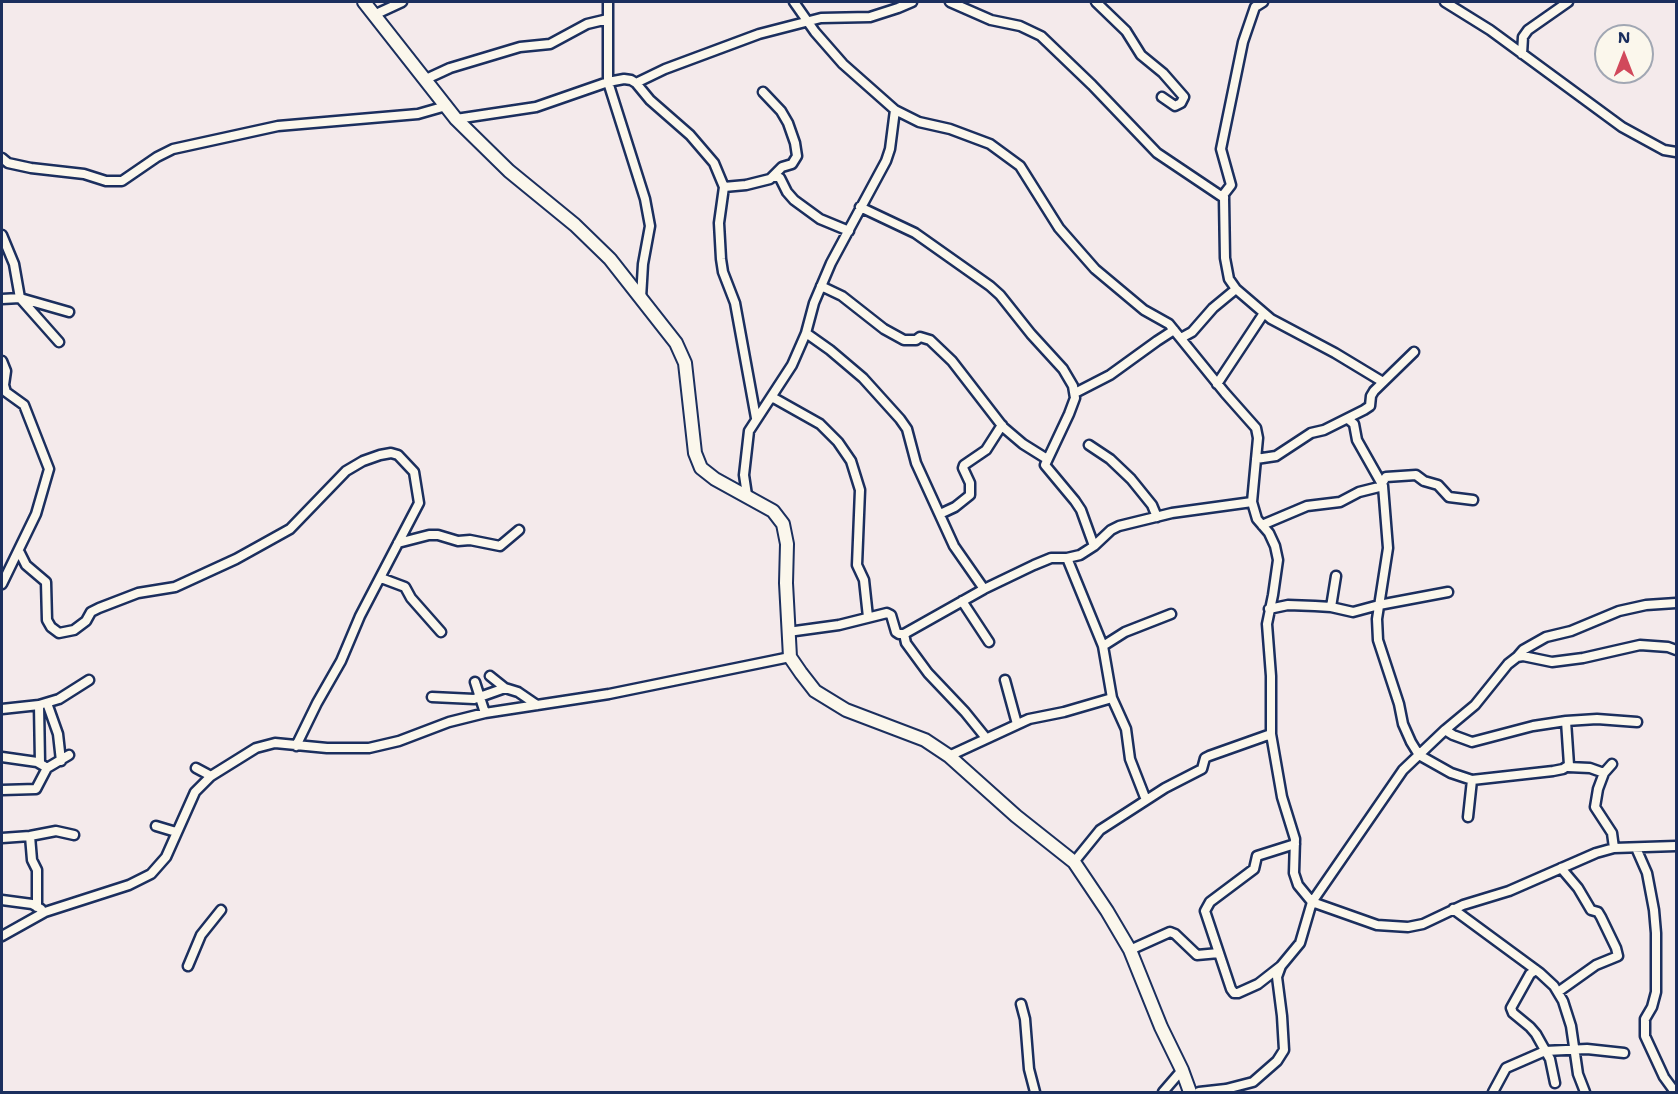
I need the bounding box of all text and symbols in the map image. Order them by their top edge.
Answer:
north arrow [1594,24,1654,84]
text: N [1618,27,1630,48]

